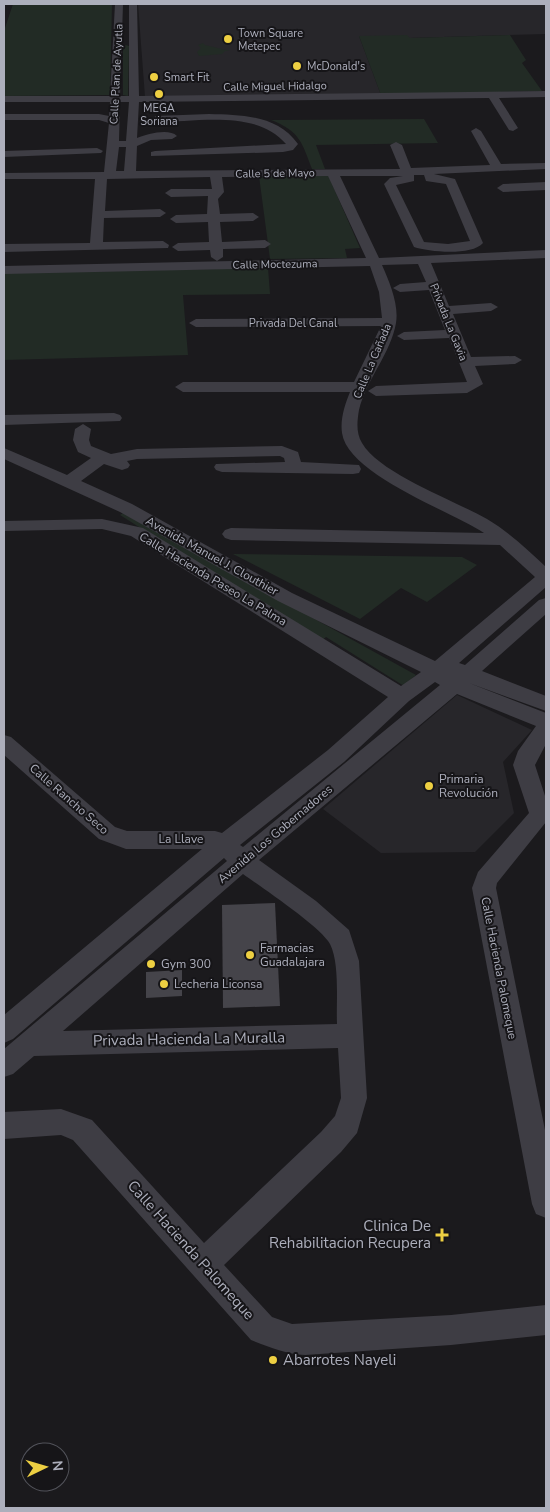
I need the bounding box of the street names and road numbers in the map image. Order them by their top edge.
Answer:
street label: Calle Plan de Ayutla [106,23,127,125]
street label: Calle Miguel Hidalgo [223,78,327,95]
street label: Calle 5 de Mayo [235,165,315,182]
street label: Calle Moctezuma [232,256,318,273]
street label: Privada La Gavia [426,281,471,363]
street label: Privada Del Canal [249,316,338,331]
street label: Calle La Cañada [350,321,395,401]
street label: Avenida Manuel J. Clouthier [143,513,282,599]
street label: Calle Hacienda Paseo La Palma [136,528,290,630]
street label: Calle Rancho Seco [26,760,112,838]
street label: Avenida Los Gobernadores [214,781,336,887]
street label: La Llave [159,831,203,847]
street label: Calle Hacienda Palomeque [477,895,521,1041]
street label: Privada Hacienda La Muralla [93,1027,285,1051]
street label: Calle Hacienda Palomeque [123,1176,259,1324]

